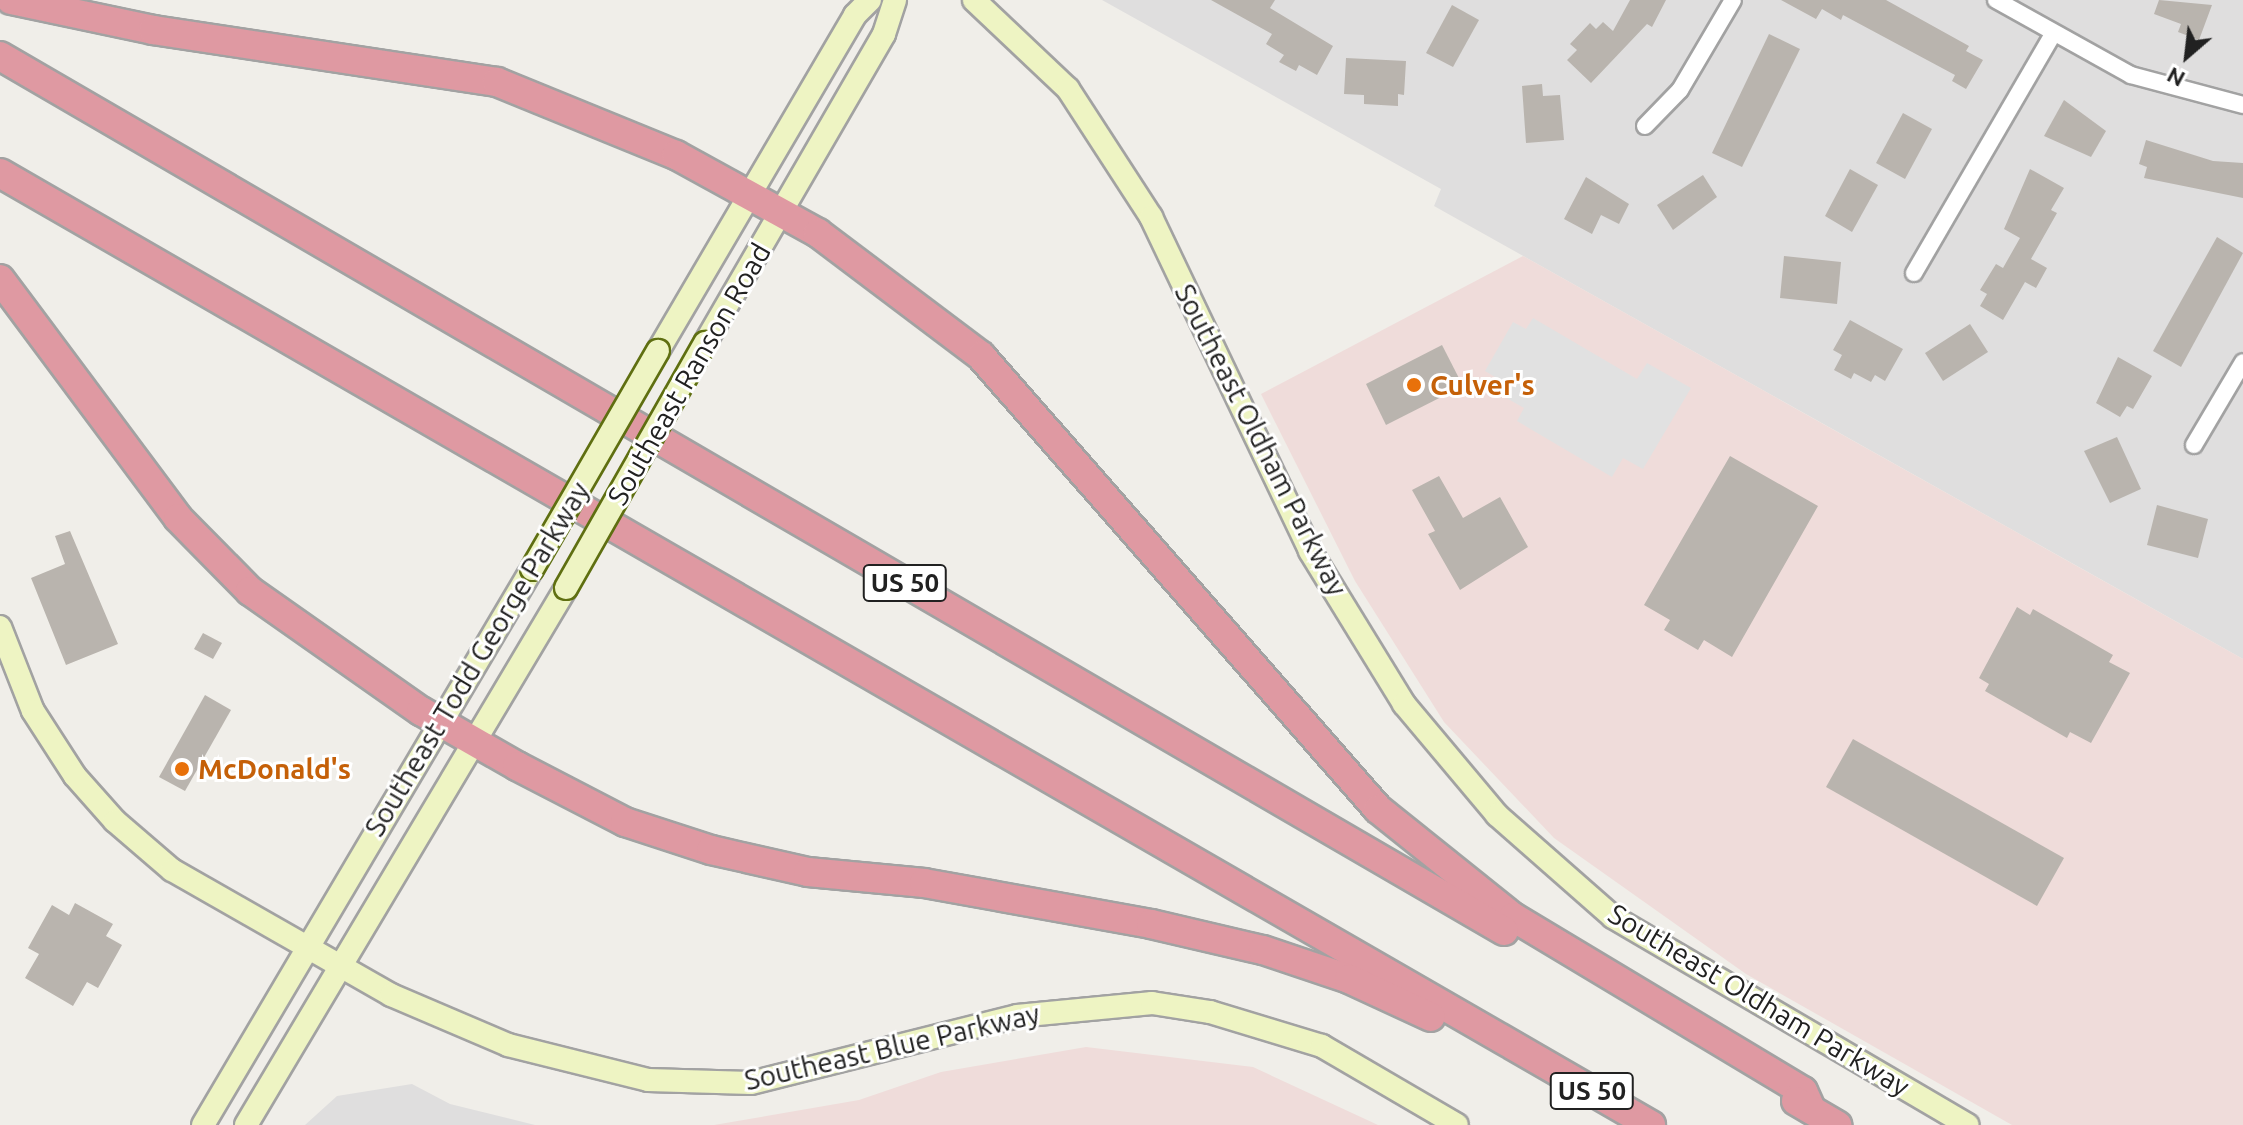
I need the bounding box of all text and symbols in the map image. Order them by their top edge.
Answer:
north arrow [2147,16,2227,96]
text: N [2162,63,2189,93]
street label: Southeast Ranson Road [600,237,778,511]
street label: Southeast Oldham Parkway [1168,279,1354,601]
place label: Culver's [1430,368,1535,402]
marker: Culver's [1405,376,1423,394]
street label: Southeast Todd George Parkway [358,476,596,842]
road number: US 50 [861,561,949,605]
place label: McDonald's [198,752,351,786]
marker: McDonald's [173,760,191,778]
street label: Southeast Oldham Parkway [1602,897,1916,1103]
street label: Southeast Blue Parkway [741,997,1043,1097]
road number: US 50 [1548,1069,1636,1113]

